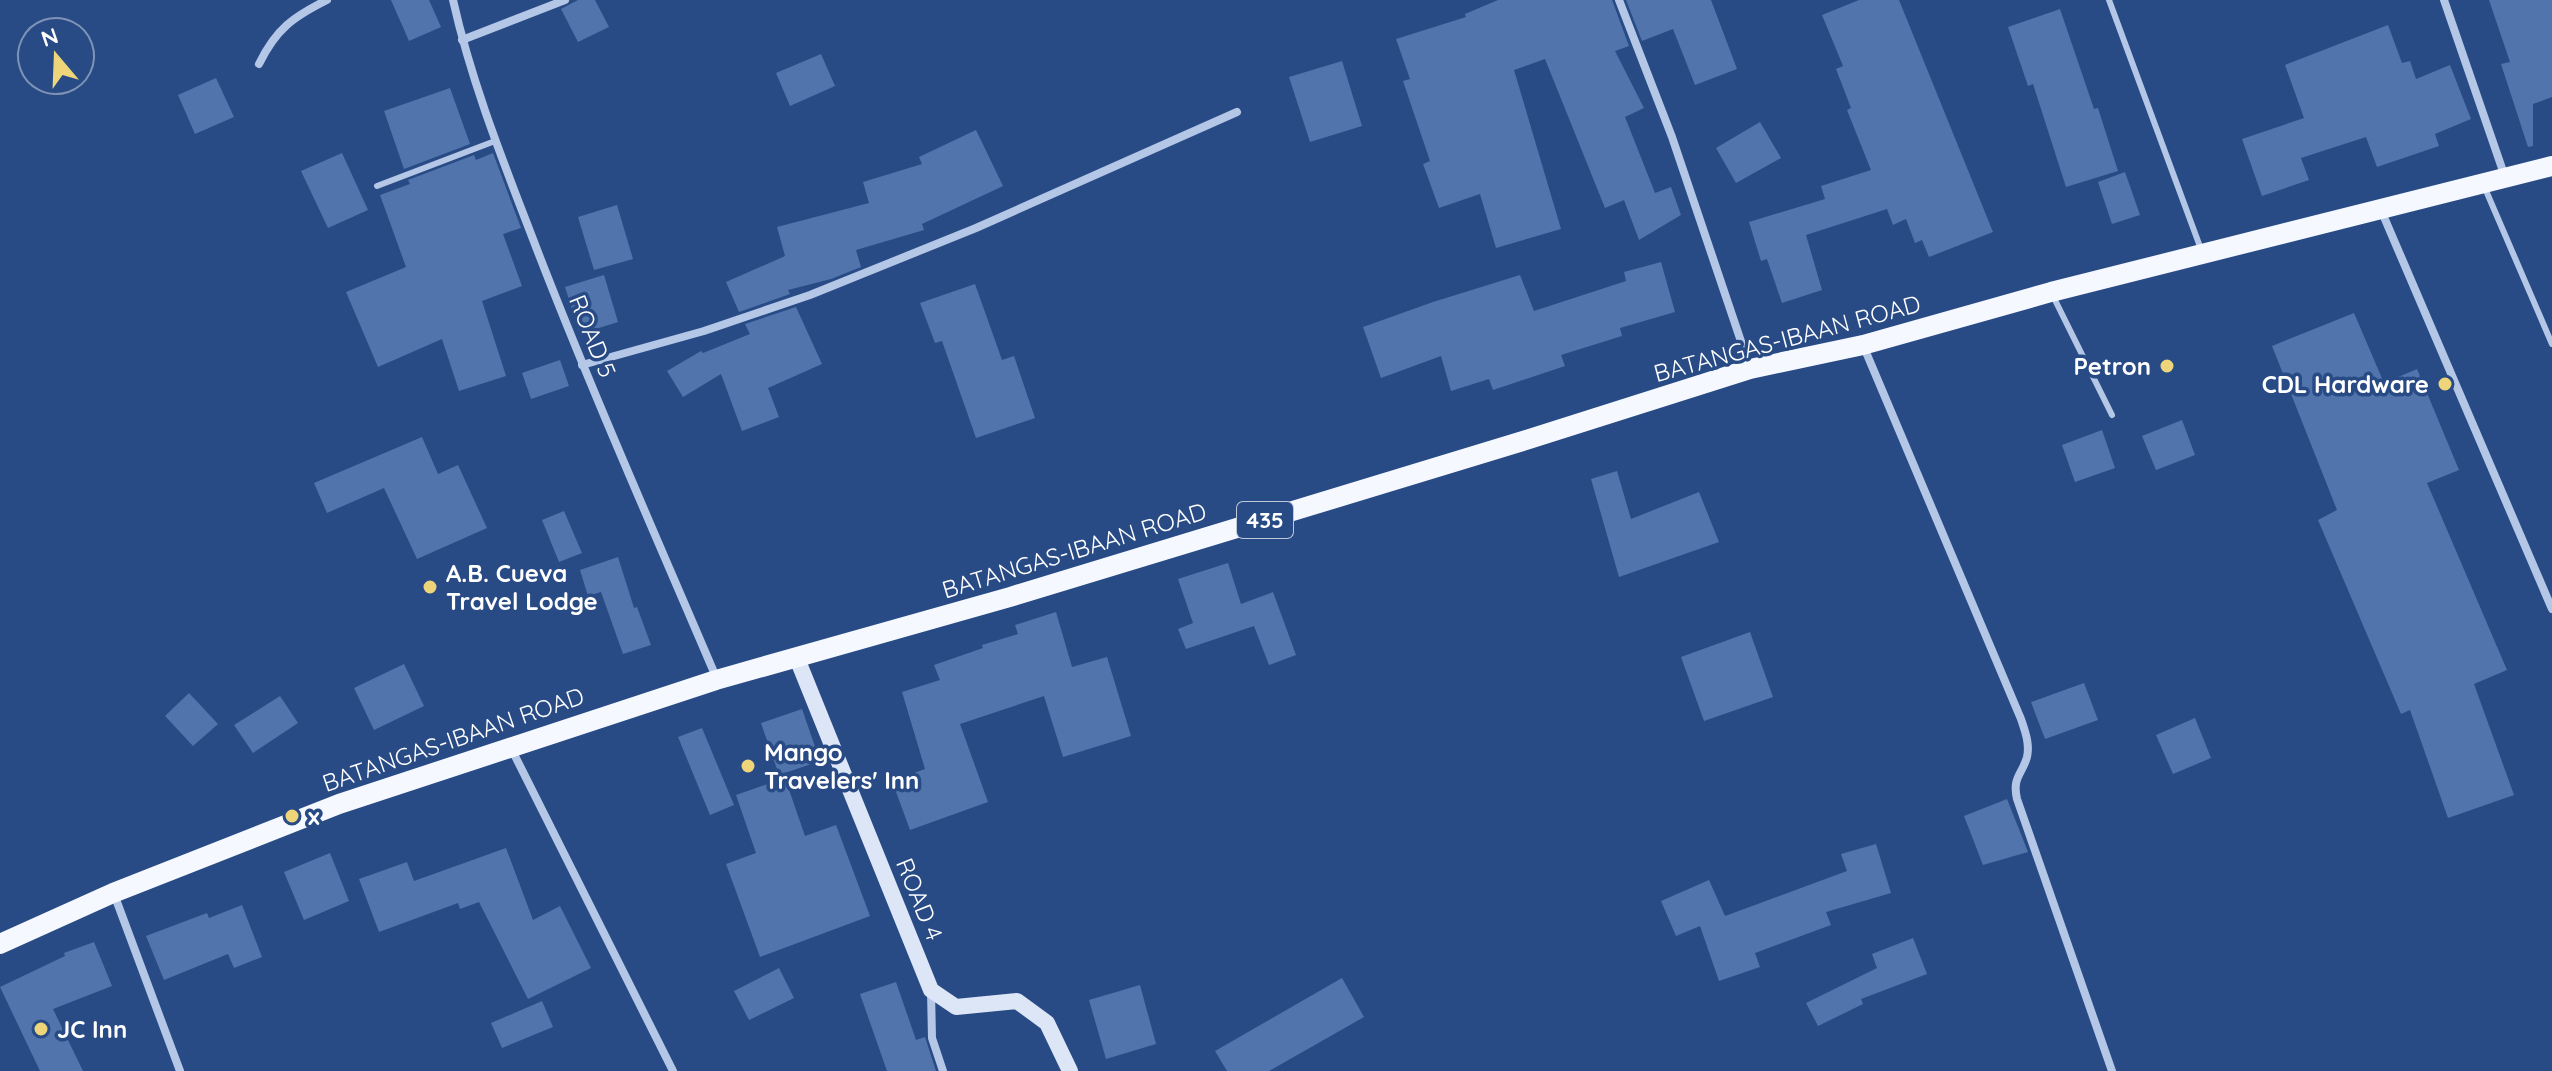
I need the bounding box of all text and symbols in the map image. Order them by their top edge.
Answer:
north arrow [16,16,96,96]
text: N [37,21,62,53]
street label: BATANGAS-IBAAN ROAD [1650,288,1924,388]
street label: ROAD 5 [563,290,623,382]
place label: Petron [2074,351,2151,381]
marker: Petron [2158,357,2176,375]
place label: CDL Hardware [2262,369,2429,399]
marker: CDL Hardware [2436,375,2454,393]
street label: BATANGAS-IBAAN ROAD [938,495,1210,605]
road number: 435 [1237,502,1293,538]
place label: A.B. Cueva Travel Lodge [446,558,598,616]
marker: A.B. Cueva Travel Lodge [421,578,439,596]
street label: BATANGAS-IBAAN ROAD [318,680,588,798]
place label: Mango Travelers' Inn [764,737,919,795]
marker: Mango Travelers' Inn [739,757,757,775]
place label: x [308,801,320,831]
marker: x [283,807,301,825]
street label: ROAD 4 [890,853,950,945]
place label: JC Inn [57,1014,127,1044]
marker: JC Inn [32,1020,50,1038]

